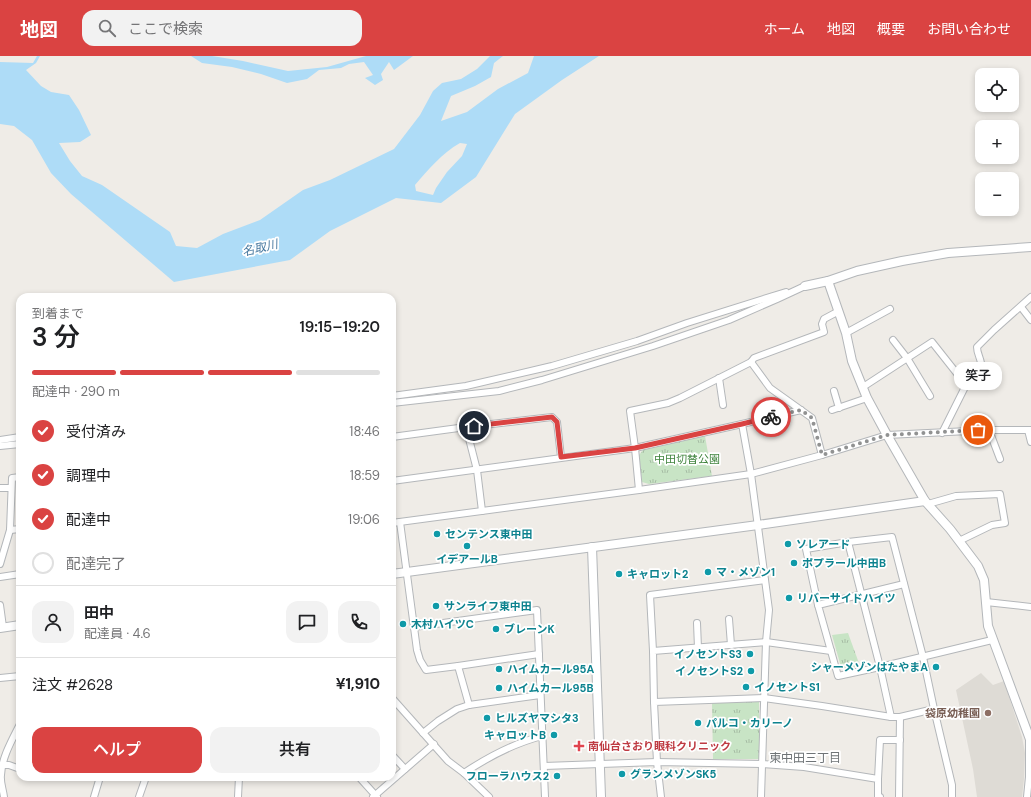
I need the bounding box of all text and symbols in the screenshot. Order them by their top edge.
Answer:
search box [82,10,362,46]
text: 地図 [20,17,58,42]
icon: search [96,17,118,39]
text: ここで検索 [128,19,203,39]
text: ホーム [763,20,805,38]
text: 地図 [827,20,855,38]
text: 概要 [877,20,905,38]
text: お問い合わせ [927,20,1011,38]
map controls [975,68,1019,216]
button: locate [975,68,1019,112]
button: + [975,120,1019,164]
button: − [975,172,1019,216]
water label: 名取川 [241,236,281,260]
text: 到着まで [32,305,84,322]
text: 19:15–19:20 [300,317,380,337]
text: 3 分 [32,320,80,354]
callout: 笑子 [954,362,1002,390]
text: 笑子 [965,367,991,384]
text: 配達中 · 290 m [32,383,120,400]
courier [751,397,791,437]
icon: bike [760,406,782,428]
pin [457,409,491,443]
pin [961,413,995,447]
icon: home [463,415,485,437]
icon: bag [967,419,989,441]
icon: check [32,420,54,442]
text: 受付済み [66,422,126,442]
text: 18:46 [349,423,380,440]
park label: 中田切替公園 [654,452,720,466]
icon: check [32,464,54,486]
text: 調理中 [66,466,111,486]
text: 18:59 [350,467,380,484]
icon: check [32,508,54,530]
text: 配達中 [66,510,111,530]
text: 19:06 [348,511,380,528]
place label: センテンス東中田 [445,527,533,541]
marker: センテンス東中田 [432,529,442,539]
place label: ソレアード [796,537,850,551]
marker: ソレアード [783,539,793,549]
marker: イデアールB [462,541,472,551]
place label: イデアールB [436,552,498,566]
text: 配達完了 [66,554,126,574]
place label: ポプラール中田B [802,556,886,570]
marker: ポプラール中田B [789,558,799,568]
place label: マ・メゾン1 [716,565,775,579]
place label: キャロット2 [627,567,688,581]
marker: マ・メゾン1 [703,567,713,577]
marker: キャロット2 [614,569,624,579]
place label: リバーサイドハイツ [797,591,896,605]
marker: リバーサイドハイツ [784,593,794,603]
place label: サンライフ東中田 [444,599,532,613]
button: person [32,601,74,643]
button: chat [286,601,328,643]
button: phone [338,601,380,643]
marker: サンライフ東中田 [431,601,441,611]
text: 田中 [84,603,114,623]
place label: 木村ハイツC [411,617,474,631]
marker: 木村ハイツC [398,619,408,629]
place label: ブレーンK [504,622,555,636]
marker: ブレーンK [491,624,501,634]
text: 配達員 · 4.6 [84,625,151,642]
place label: イノセントS3 [674,647,742,661]
marker: イノセントS3 [745,649,755,659]
place label: シャーメゾンはたやまA [811,660,928,674]
place label: ハイムカール95A [507,662,594,676]
marker: シャーメゾンはたやまA [931,662,941,672]
marker: ハイムカール95A [494,664,504,674]
place label: イノセントS2 [675,664,743,678]
marker: イノセントS2 [746,666,756,676]
text: ¥1,910 [336,674,380,694]
text: 注文 #2628 [32,675,113,695]
place label: イノセントS1 [754,680,820,694]
place label: ハイムカール95B [507,681,593,695]
marker: イノセントS1 [741,682,751,692]
marker: ハイムカール95B [494,683,504,693]
place label: 袋原幼稚園 [925,706,980,720]
marker: 袋原幼稚園 [983,708,993,718]
place label: ヒルズヤマシタ3 [495,711,579,725]
marker: ヒルズヤマシタ3 [482,713,492,723]
place label: パルコ・カリーノ [706,716,793,730]
marker: パルコ・カリーノ [693,718,703,728]
button: ヘルプ [32,727,202,773]
button: 共有 [210,727,380,773]
place label: キャロットB [484,728,546,742]
marker: キャロットB [549,730,559,740]
place label: 南仙台さおり眼科クリニック [588,739,731,753]
marker: 南仙台さおり眼科クリニック [573,740,585,752]
district label: 東中田三丁目 [769,750,841,766]
place label: グランメゾンSK5 [630,767,716,781]
place label: フローラハウス2 [466,769,549,783]
marker: グランメゾンSK5 [617,769,627,779]
marker: フローラハウス2 [552,771,562,781]

